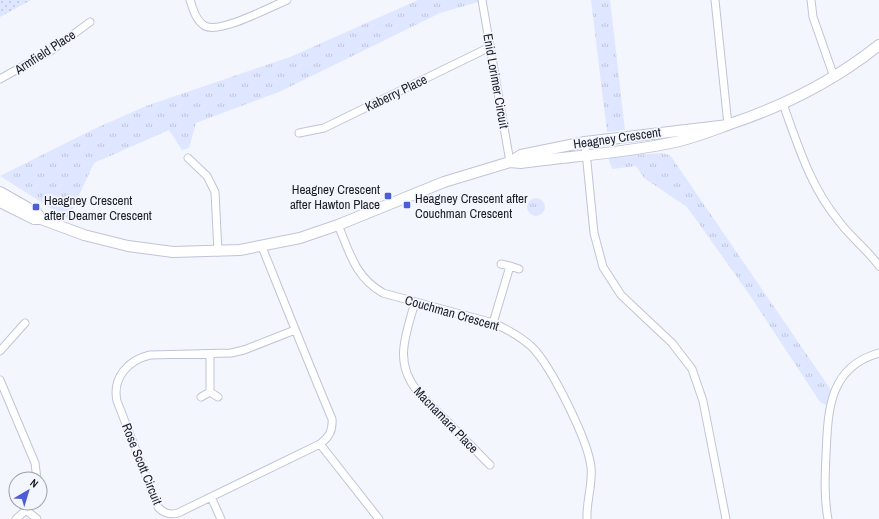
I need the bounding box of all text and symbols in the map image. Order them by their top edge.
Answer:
street label: Armfield Place [10,26,79,79]
street label: Enid Lorimer Circuit [479,32,513,130]
street label: Kaberry Place [362,71,430,115]
street label: Heagney Crescent [572,123,662,153]
place label: Heagney Crescent after Hawton Place [290,181,380,213]
place label: Heagney Crescent after Couchman Crescent [415,190,528,222]
marker: Heagney Crescent after Hawton Place [383,191,393,201]
place label: Heagney Crescent after Deamer Crescent [44,192,152,224]
marker: Heagney Crescent after Couchman Crescent [402,200,412,210]
marker: Heagney Crescent after Deamer Crescent [31,202,41,212]
street label: Couchman Crescent [403,291,501,335]
street label: Macnamara Place [410,383,482,457]
street label: Rose Scott Circuit [118,421,166,507]
north arrow [8,471,48,511]
text: N [27,476,41,491]

